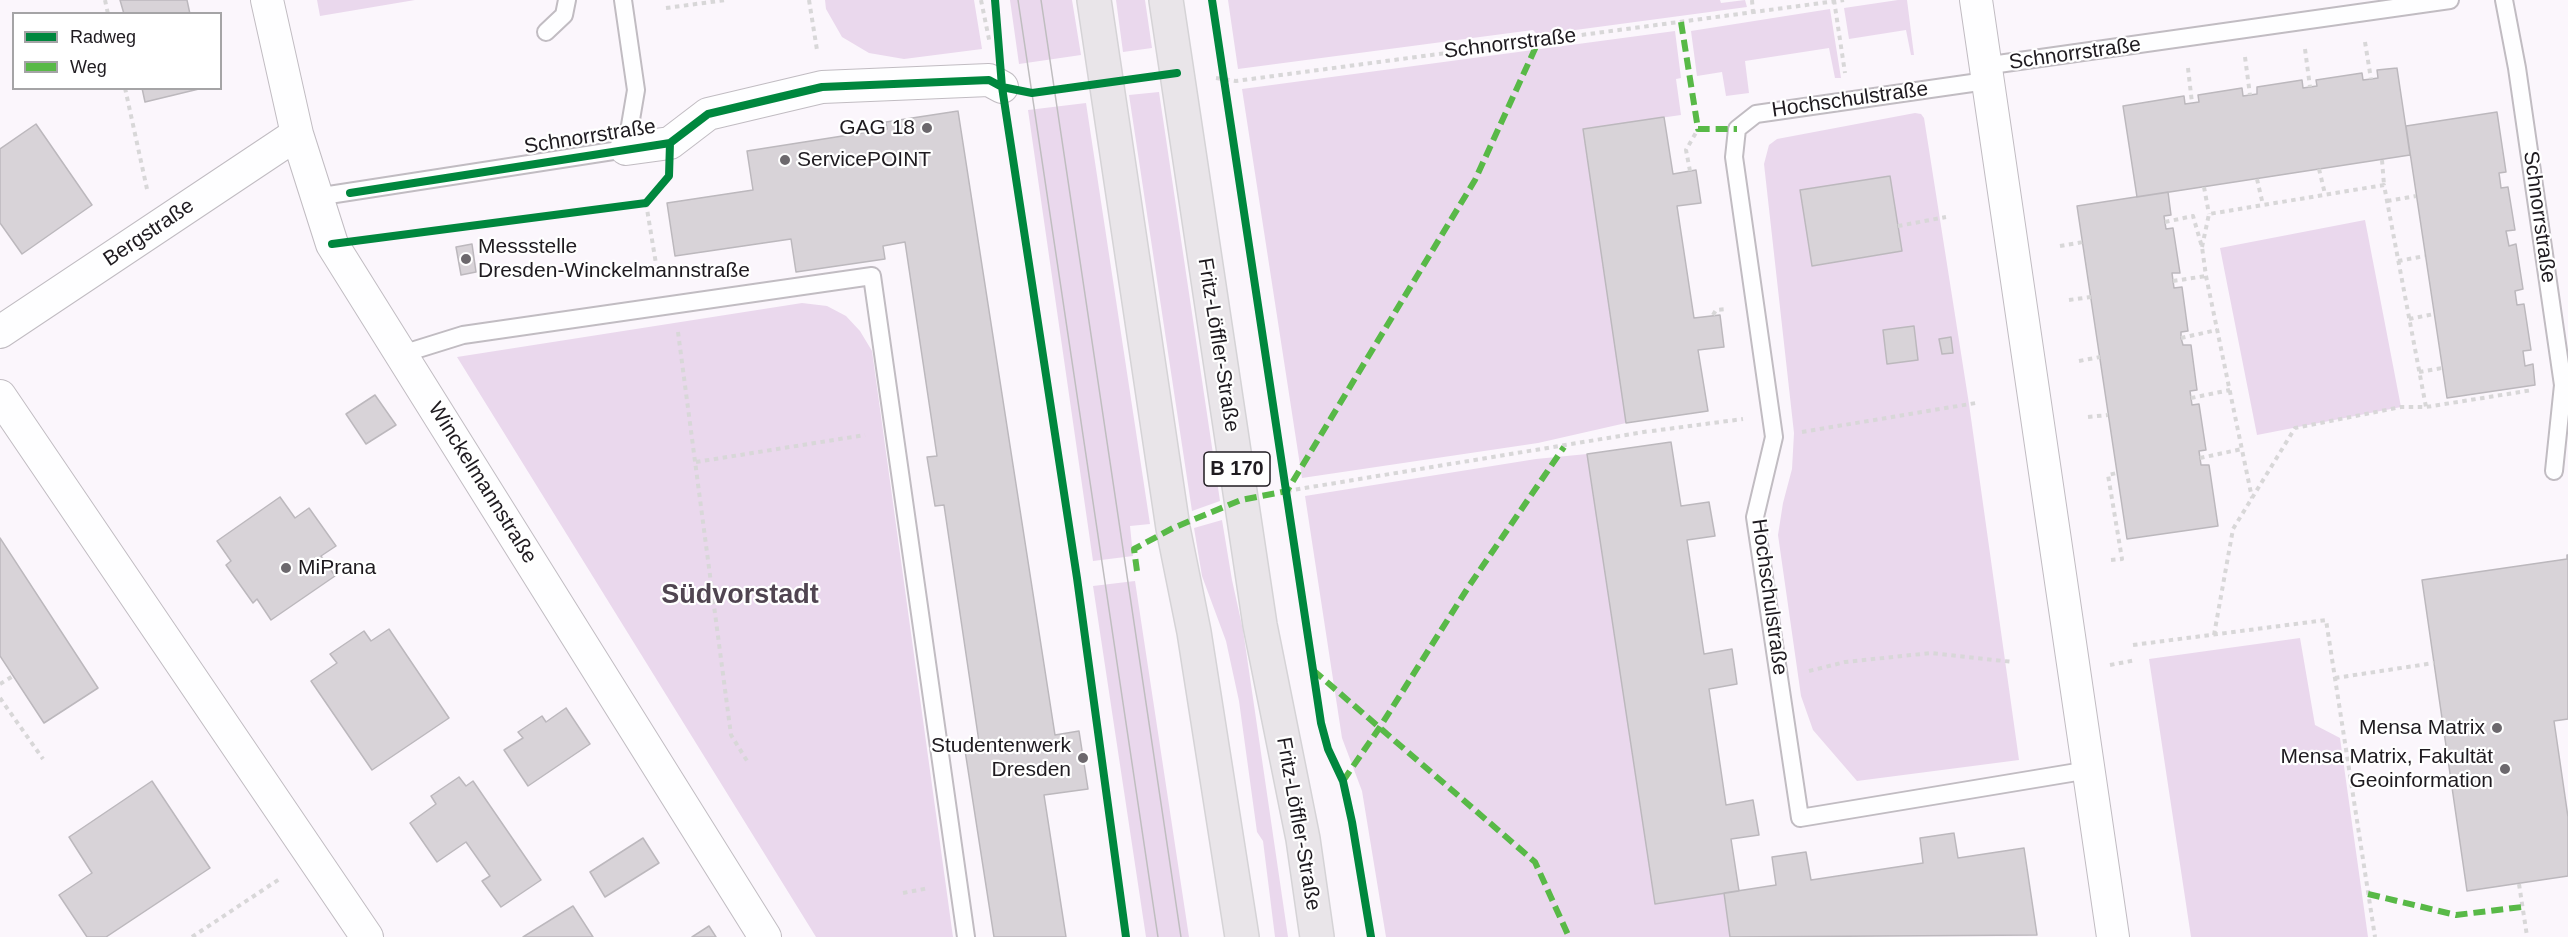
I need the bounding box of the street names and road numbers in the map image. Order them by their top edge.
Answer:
street label: Schnorrstraße [1442,23,1578,65]
street label: Schnorrstraße [2007,32,2143,76]
street label: Hochschulstraße [1770,77,1930,123]
street label: Schnorrstraße [522,114,658,160]
street label: Schnorrstraße [2517,149,2561,285]
street label: Bergstraße [99,194,199,272]
street label: Fritz-Löffler-Straße [1192,256,1244,434]
street label: Winckelmannstraße [422,398,542,568]
road number: B 170 [1204,452,1270,486]
street label: Hochschulstraße [1746,517,1792,677]
street label: Fritz-Löffler-Straße [1270,735,1326,913]

